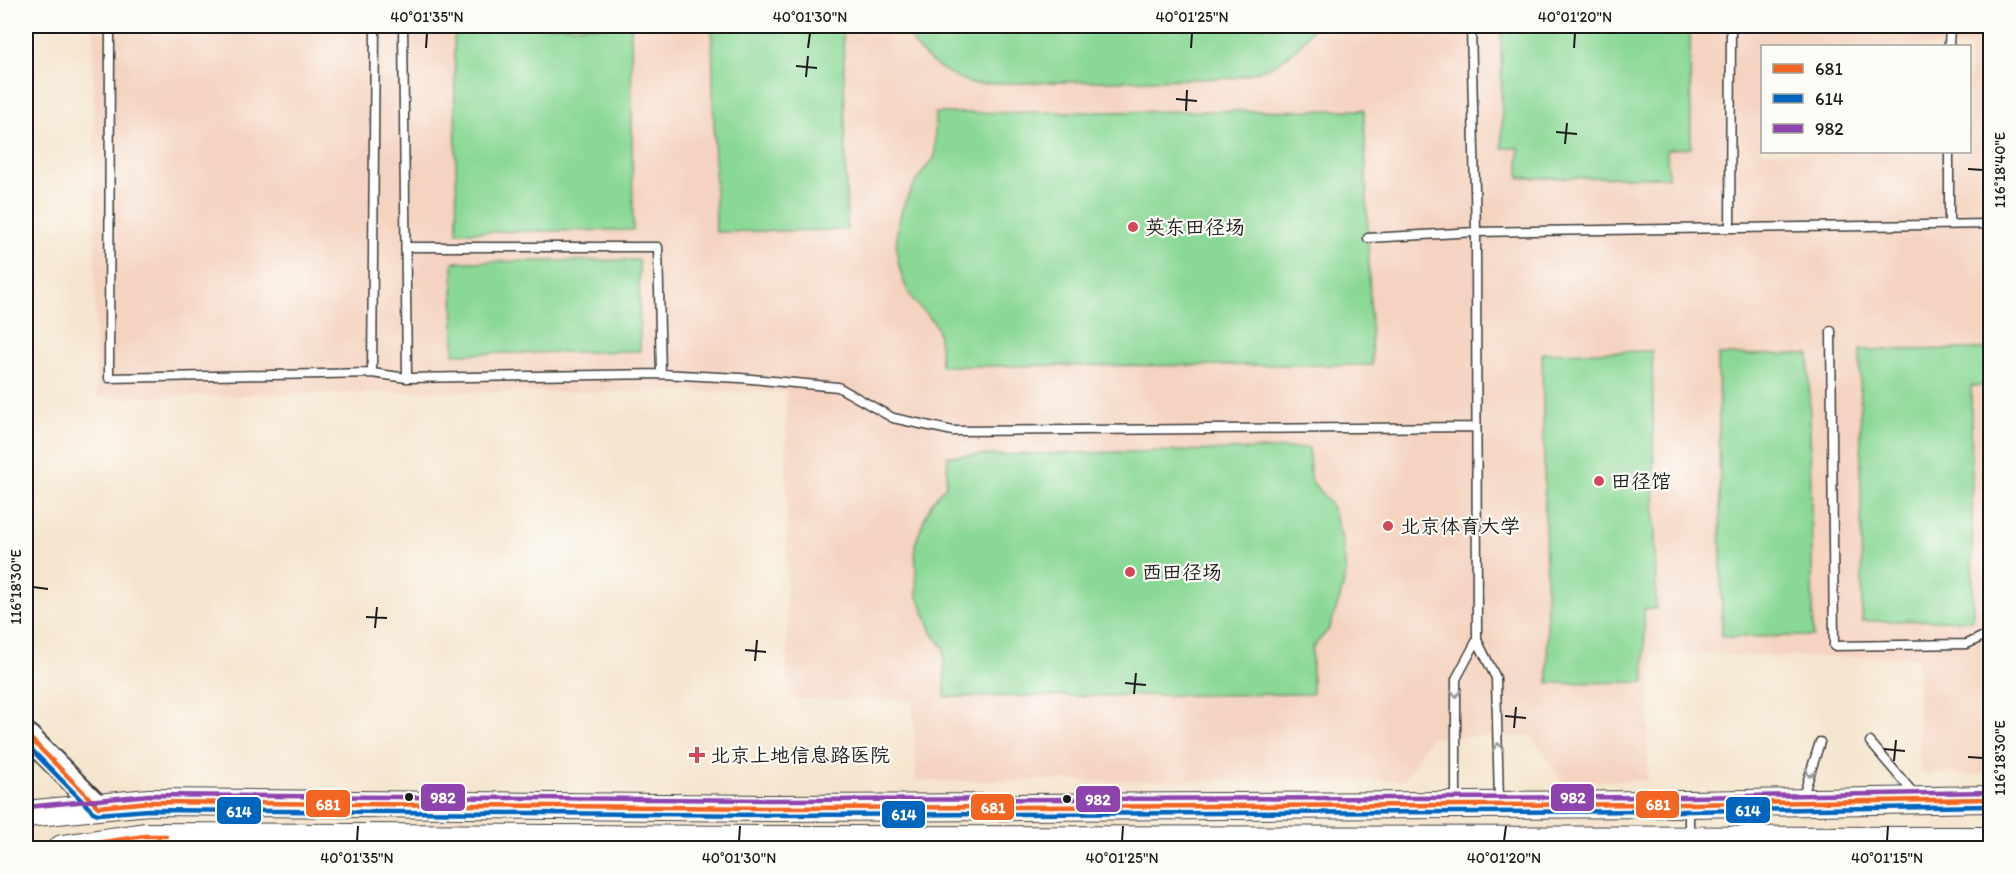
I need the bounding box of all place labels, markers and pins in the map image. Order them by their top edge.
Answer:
place label: 英东田径场 [1145,215,1245,239]
marker: 英东田径场 [1126,220,1140,234]
place label: 田径馆 [1611,469,1671,493]
marker: 田径馆 [1592,474,1606,488]
place label: 北京体育大学 [1400,514,1520,538]
marker: 北京体育大学 [1381,519,1395,533]
place label: 西田径场 [1142,560,1222,584]
marker: 西田径场 [1123,565,1137,579]
place label: 北京上地信息路医院 [710,743,890,767]
marker: 北京上地信息路医院 [688,746,706,764]
unlabelled marker [403,791,415,803]
unlabelled marker [1061,793,1073,805]

